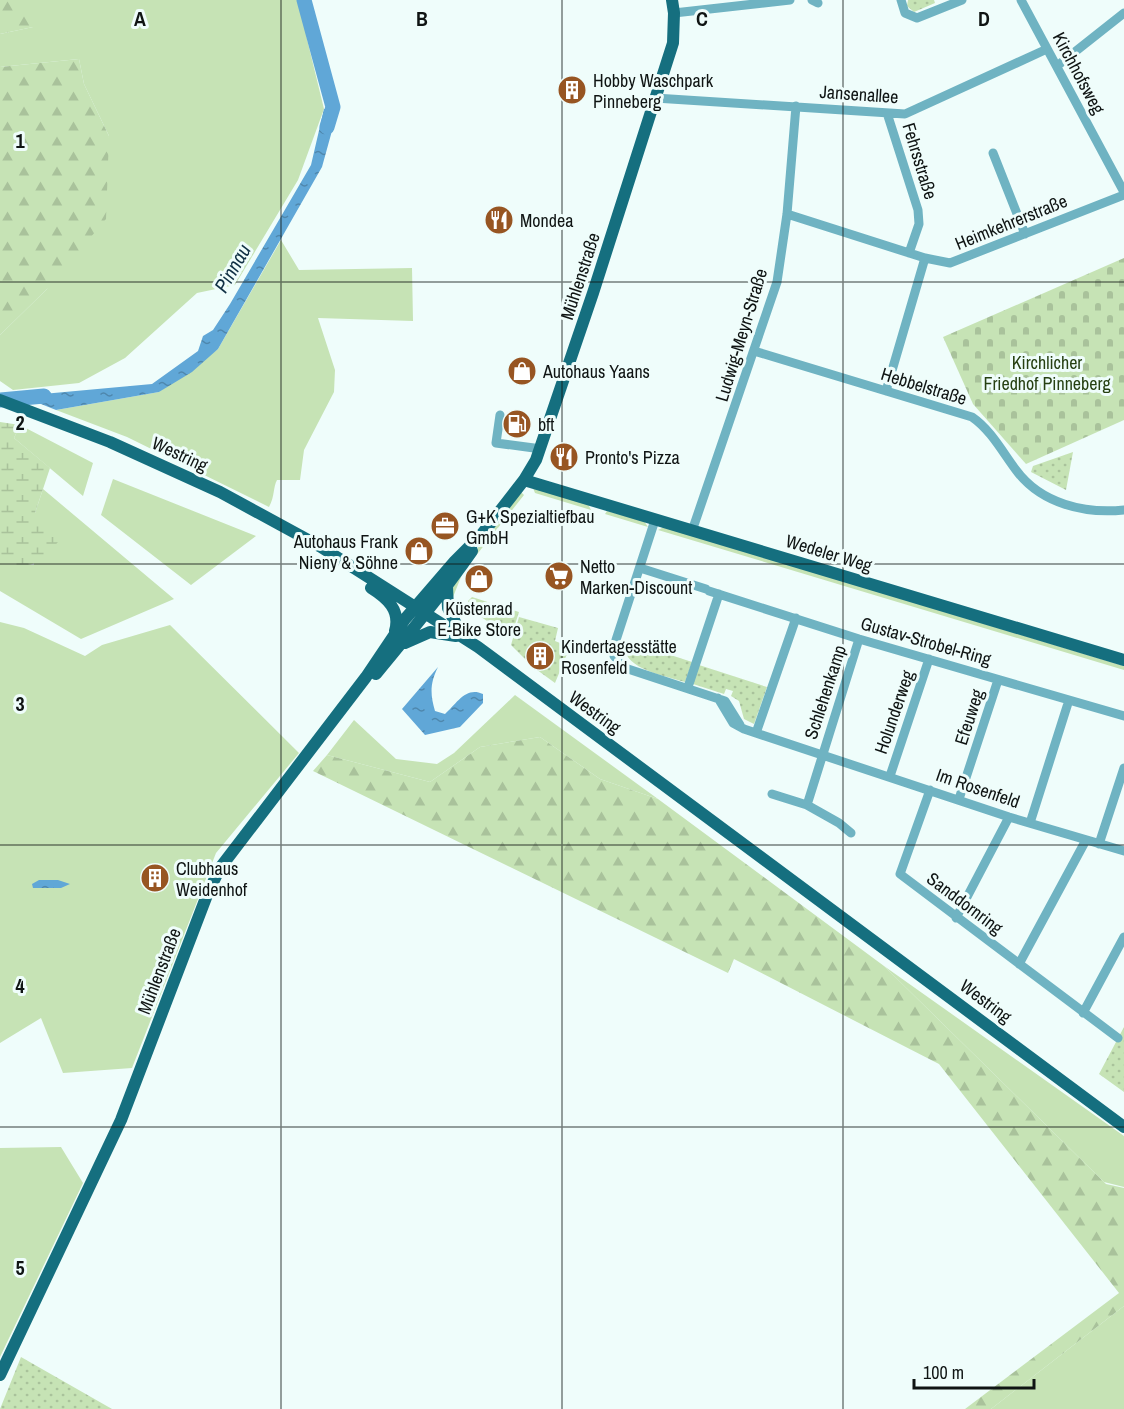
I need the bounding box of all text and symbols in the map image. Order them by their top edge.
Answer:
text: A [134,5,146,32]
text: B [416,5,428,32]
text: C [696,5,708,32]
text: D [978,5,990,32]
street label: Kirchhofsweg [1047,28,1111,119]
place label: Hobby Waschpark Pinneberg [593,68,714,114]
building icon: Hobby Waschpark Pinneberg [556,74,588,106]
street label: Jansenallee [819,79,899,109]
street label: Fehrsstraße [897,120,943,202]
text: 1 [15,127,25,154]
street label: Heimkehrerstraße [951,188,1071,256]
restaurant icon: Mondea [483,204,515,236]
place label: Mondea [520,208,573,233]
street label: Mühlenstraße [554,229,606,323]
water label: Pinnau [207,239,257,297]
street label: Ludwig-Meyn-Straße [709,265,773,405]
park label: Kirchlicher Friedhof Pinneberg [983,350,1111,396]
shop icon: Autohaus Yaans [506,355,538,387]
place label: Autohaus Yaans [542,359,650,384]
street label: Hebbelstraße [878,361,970,411]
fuel station icon: bft [501,408,533,440]
text: 2 [15,409,25,436]
place label: bft [538,412,554,437]
street label: Westring [148,430,213,478]
restaurant icon: Pronto's Pizza [548,441,580,473]
place label: Pronto's Pizza [585,445,680,470]
place label: G+K Spezialtiefbau GmbH [466,504,594,550]
office icon: G+K Spezialtiefbau GmbH [429,510,461,542]
street label: Wedeler Weg [783,528,876,578]
place label: Autohaus Frank Nieny & Söhne [293,529,399,575]
shop icon: Autohaus Frank Nieny & Söhne [403,535,435,567]
place label: Netto Marken-Discount [580,554,692,600]
supermarket icon: Netto Marken-Discount [543,560,575,592]
shop icon: Küstenrad E-Bike Store [463,563,495,595]
place label: Küstenrad E-Bike Store [437,596,521,642]
street label: Gustav-Strobel-Ring [858,610,995,672]
place label: Kindertagesstätte Rosenfeld [561,634,677,680]
building icon: Kindertagesstätte Rosenfeld [524,640,556,672]
street label: Schlehenkamp [798,642,852,742]
street label: Holunderweg [868,666,920,757]
street label: Westring [564,685,627,740]
street label: Efeuweg [948,685,990,748]
text: 3 [15,690,25,717]
street label: Im Rosenfeld [933,762,1023,814]
place label: Clubhaus Weidenhof [176,856,248,902]
building icon: Clubhaus Weidenhof [139,862,171,894]
street label: Sanddornring [922,866,1009,940]
street label: Mühlenstraße [131,924,187,1018]
text: 4 [15,972,25,999]
street label: Westring [955,973,1018,1029]
text: 5 [15,1254,25,1281]
scale bar [914,1352,1034,1390]
text: 100 m [923,1360,964,1385]

